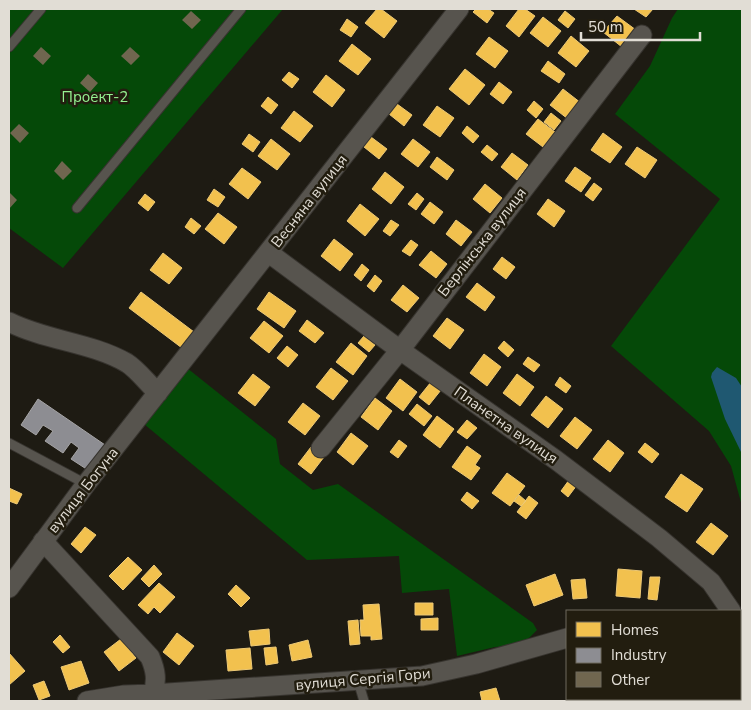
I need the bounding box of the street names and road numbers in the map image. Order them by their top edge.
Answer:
street label: Весняна вулиця [266,150,352,252]
street label: Берлінська вулиця [433,184,531,300]
street label: Планетна вулиця [450,382,562,468]
street label: вулиця Богуна [43,443,123,537]
street label: вулиця Сергія Гори [295,663,431,695]

